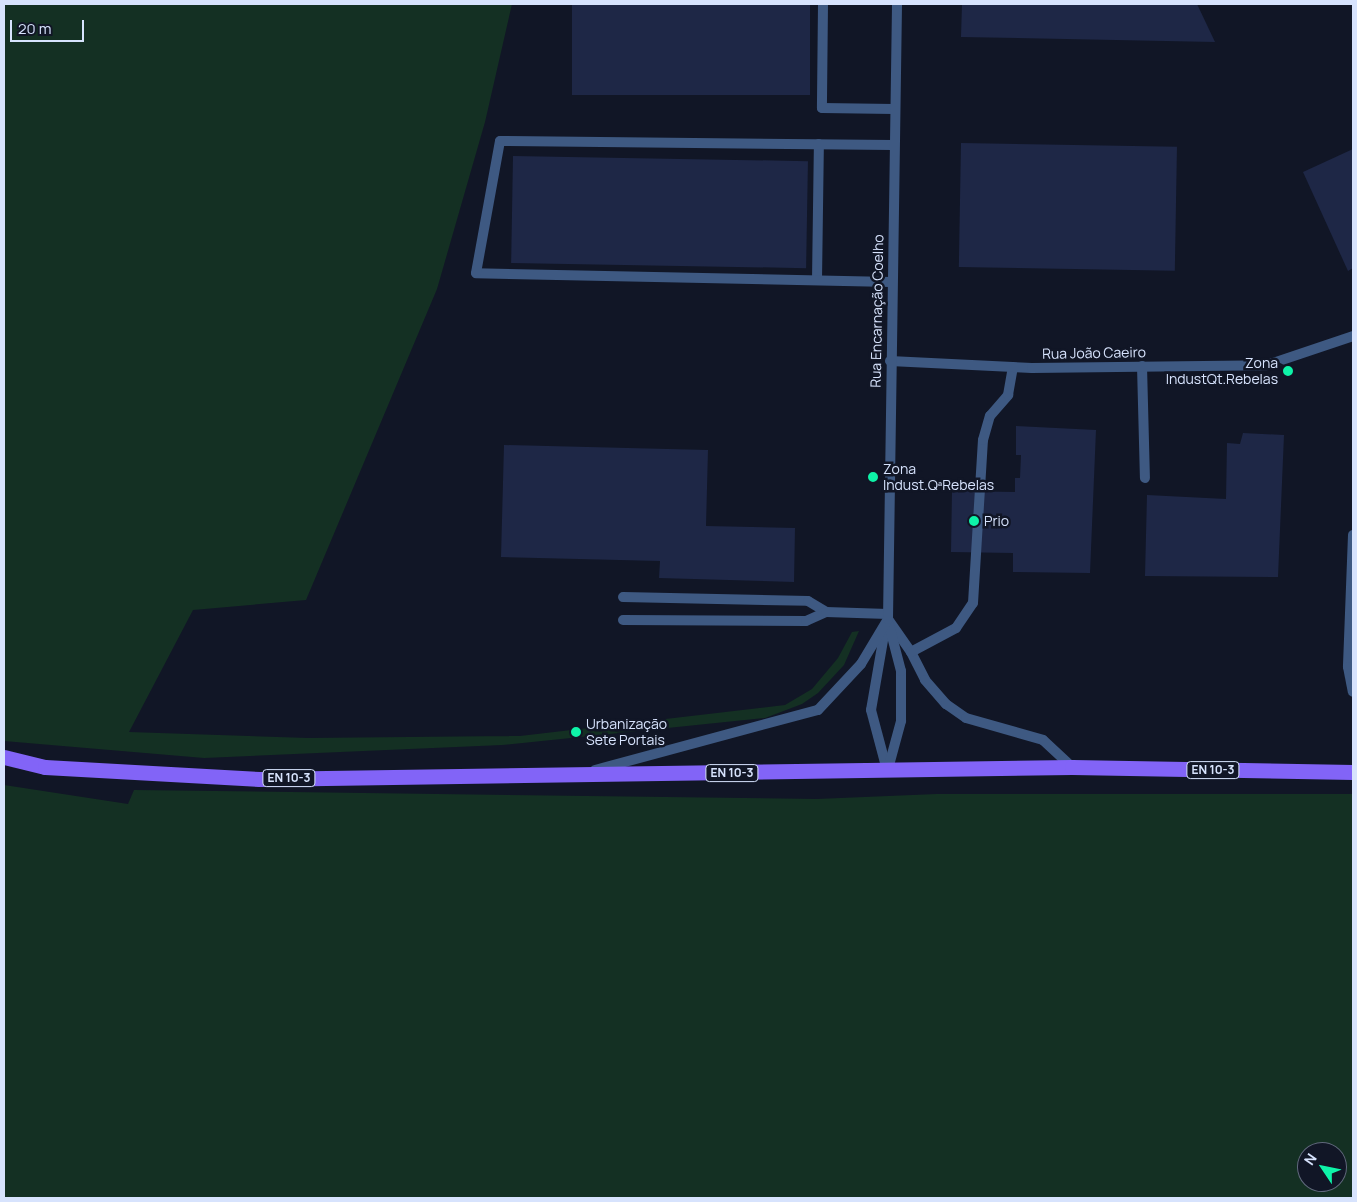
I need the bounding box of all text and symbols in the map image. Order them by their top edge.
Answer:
scale bar [12,10,86,42]
text: 20 m [18,18,51,39]
street label: Rua Encarnação Coelho [867,234,887,388]
street label: Rua João Caeiro [1042,344,1146,362]
place label: Zona IndustQt.Rebelas [1166,355,1278,388]
marker: Zona IndustQt.Rebelas [1282,365,1294,377]
place label: Zona Indust.QªRebelas [883,461,994,494]
marker: Zona Indust.QªRebelas [867,471,879,483]
place label: Prio [984,513,1009,529]
marker: Prio [968,515,980,527]
place label: Urbanização Sete Portais [586,716,667,749]
marker: Urbanização Sete Portais [570,726,582,738]
road number: EN 10-3 [1186,760,1240,780]
road number: EN 10-3 [704,764,760,782]
road number: EN 10-3 [262,768,316,788]
north arrow [1297,1142,1347,1192]
text: N [1299,1149,1321,1168]

